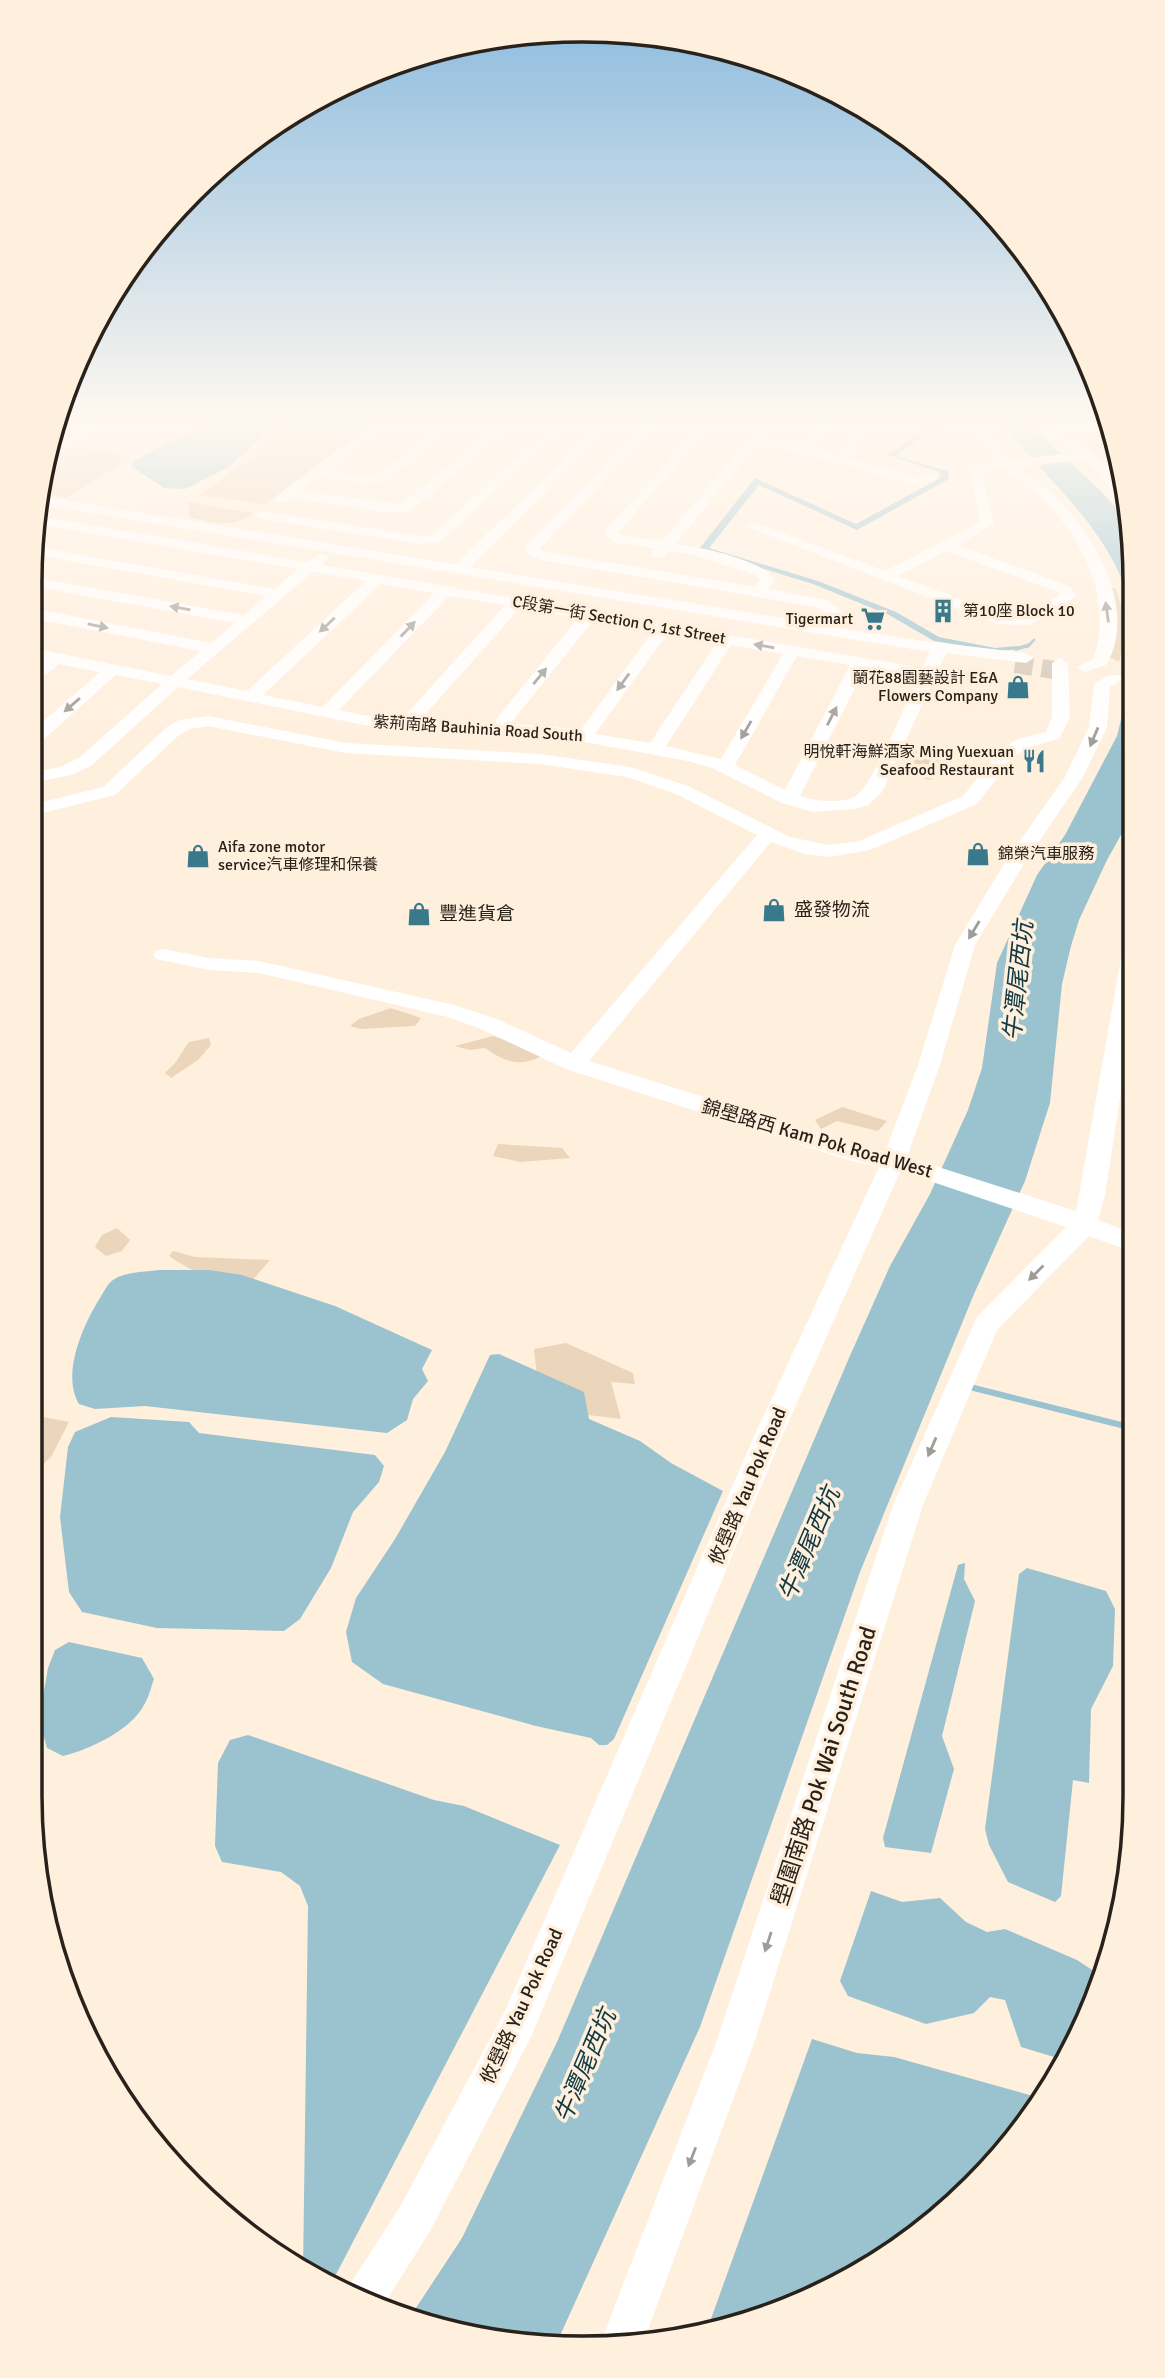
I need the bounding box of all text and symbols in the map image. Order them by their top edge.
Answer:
street label: C段第一街 Section C, 1st Street [511,591,728,649]
building icon: 第10座 Block 10 [929,597,957,625]
place label: 第10座 Block 10 [963,601,1075,621]
one-way arrow [1102,601,1113,623]
one-way arrow [169,602,191,613]
supermarket icon: Tigermart [859,605,887,633]
place label: Tigermart [786,609,853,629]
one-way arrow [319,617,336,633]
one-way arrow [87,620,109,631]
one-way arrow [400,621,416,638]
one-way arrow [753,640,775,651]
one-way arrow [532,667,547,685]
place label: 蘭花88園藝設計 E&A Flowers Company [853,668,999,706]
one-way arrow [617,673,631,691]
shop icon: 蘭花88園藝設計 E&A Flowers Company [1004,673,1032,701]
one-way arrow [63,697,80,712]
one-way arrow [825,706,837,726]
street label: 紫荊南路 Bauhinia Road South [373,712,583,746]
one-way arrow [740,720,752,739]
one-way arrow [1088,726,1099,747]
place label: 明悅軒海鮮酒家 Ming Yuexuan Seafood Restaurant [803,742,1014,780]
restaurant icon: 明悅軒海鮮酒家 Ming Yuexuan Seafood Restaurant [1020,747,1048,775]
place label: Aifa zone motor service汽車修理和保養 [218,837,378,875]
shop icon: 錦榮汽車服務 [964,840,992,868]
shop icon: Aifa zone motor service汽車修理和保養 [184,842,212,870]
place label: 錦榮汽車服務 [998,844,1094,864]
shop icon: 盛發物流 [760,896,788,924]
place label: 盛發物流 [794,898,870,922]
shop icon: 豐進貨倉 [405,900,433,928]
place label: 豐進貨倉 [439,902,515,926]
water label: 牛潭尾西坑 [997,917,1040,1042]
one-way arrow [968,920,981,939]
street label: 錦壆路西 Kam Pok Road West [699,1095,936,1184]
one-way arrow [1028,1264,1044,1281]
street label: 攸壆路 Yau Pok Road [704,1404,792,1568]
one-way arrow [926,1437,937,1458]
water label: 牛潭尾西坑 [772,1480,847,1605]
street label: 壆圍南路 Pok Wai South Road [765,1623,883,1909]
street label: 攸壆路 Yau Pok Road [475,1925,569,2087]
one-way arrow [762,1932,772,1953]
water label: 牛潭尾西坑 [548,2002,623,2127]
one-way arrow [687,2146,698,2167]

